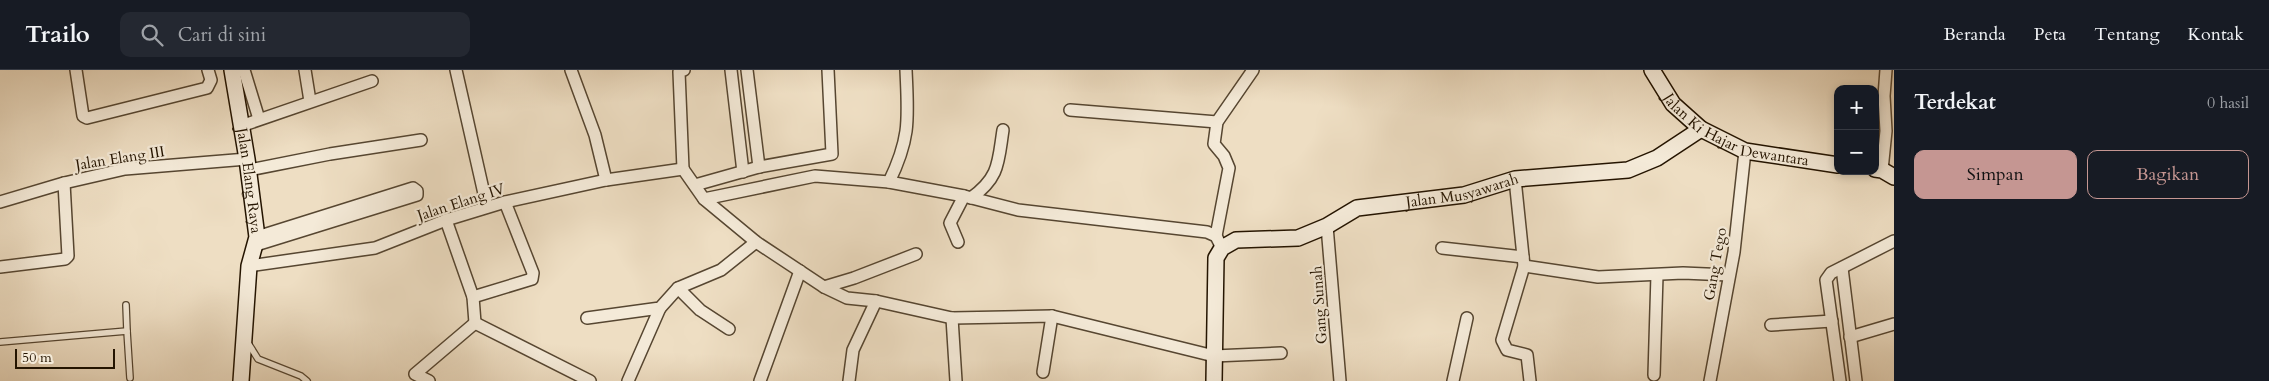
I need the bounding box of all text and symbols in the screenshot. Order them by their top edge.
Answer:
search box [120,12,470,57]
text: Trailo [25,18,90,51]
icon: search [138,21,166,49]
text: Cari di sini [178,22,266,48]
text: Beranda [1944,22,2006,47]
text: Peta [2034,22,2066,47]
text: Tentang [2094,22,2160,47]
text: Kontak [2188,22,2244,47]
map controls [1834,85,1879,175]
button: + [1834,85,1879,130]
street label: Jalan Ki Hajar Dewantara [1658,88,1811,171]
text: Terdekat [1914,88,1996,117]
text: 0 hasil [2207,92,2249,114]
street label: Jalan Elang Raya [232,124,267,235]
button: − [1834,130,1879,175]
street label: Jalan Elang III [72,141,166,175]
button: Simpan [1914,150,2077,199]
button: Bagikan [2087,150,2249,199]
street label: Jalan Musyawarah [1403,168,1522,212]
street label: Jalan Elang IV [413,178,507,226]
street label: Gang Tego [1699,226,1731,302]
street label: Gang Sunah [1306,264,1332,345]
scale bar [15,346,115,369]
text: 50 m [22,348,52,367]

